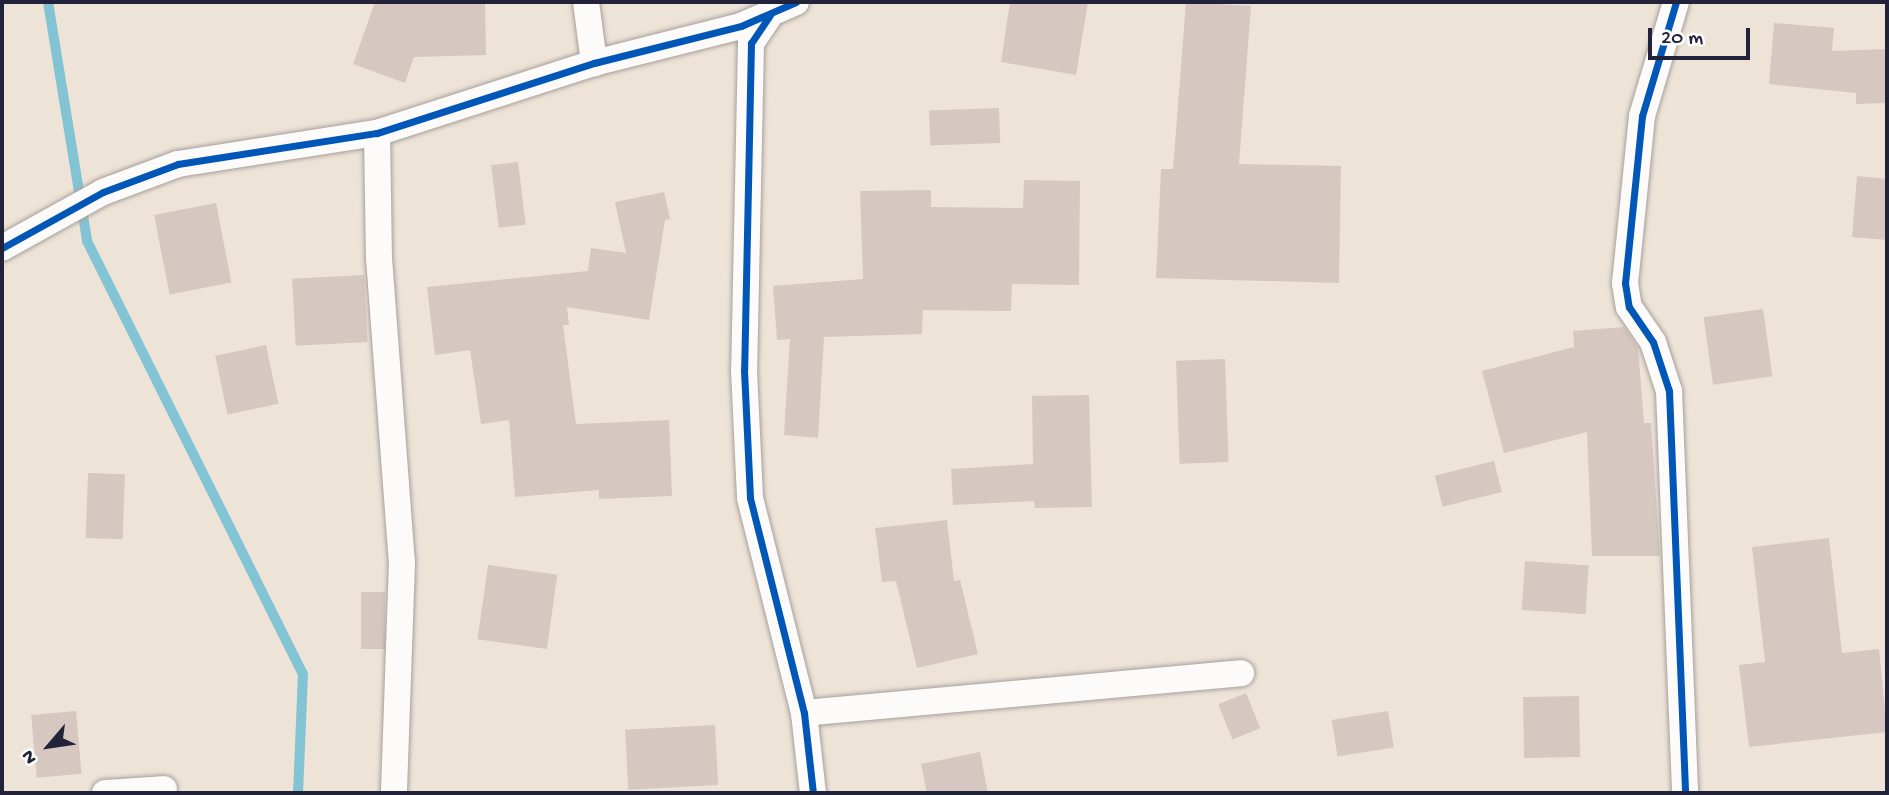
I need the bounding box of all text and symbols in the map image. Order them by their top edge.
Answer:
scale bar [1651,14,1752,58]
text: 20 m [1661,27,1703,52]
north arrow [14,711,84,781]
text: N [17,745,43,767]

